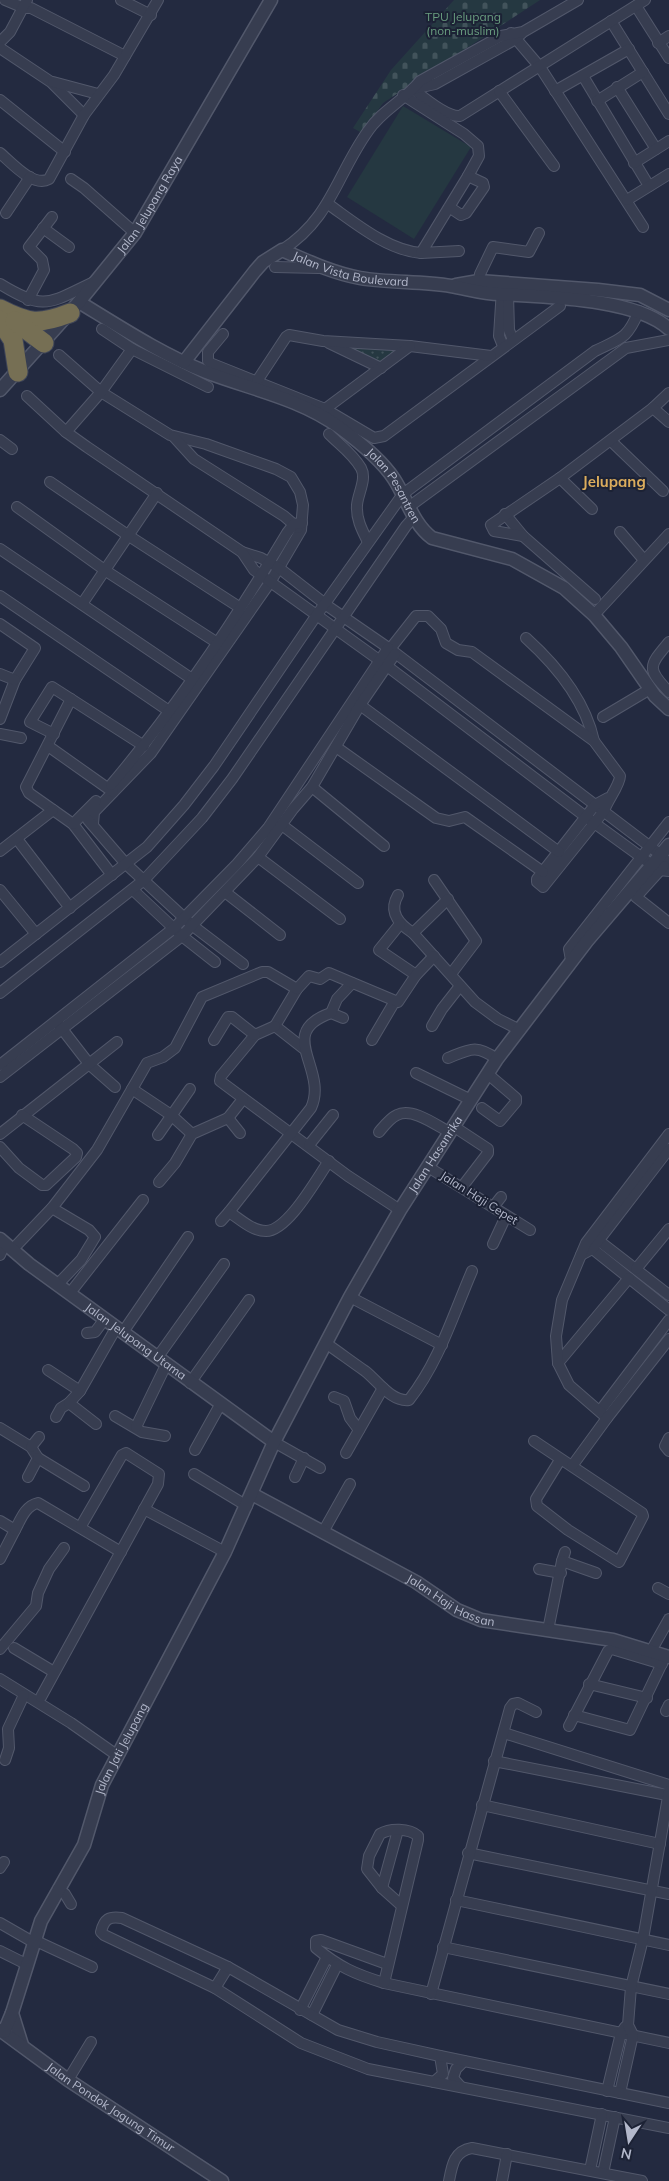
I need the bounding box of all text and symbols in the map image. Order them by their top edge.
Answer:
park label: TPU Jelupang (non-muslim) [425,9,501,38]
street label: Jalan Jelupang Raya [113,153,185,256]
street label: Jalan Vista Boulevard [290,248,409,289]
street label: Jalan Pesantren [364,444,424,526]
district label: Jelupang [582,472,646,491]
street label: Jalan Hasanrika [405,1113,465,1196]
street label: Jalan Haji Cepet [438,1168,521,1227]
street label: Jalan Jelupang Utama [82,1299,189,1383]
street label: Jalan Haji Hassan [404,1570,496,1629]
street label: Jalan Jati Jelupang [91,1700,151,1797]
street label: Jalan Pondok Jagung Timur [44,2059,178,2155]
north arrow [604,2116,654,2166]
text: N [619,2144,633,2164]

